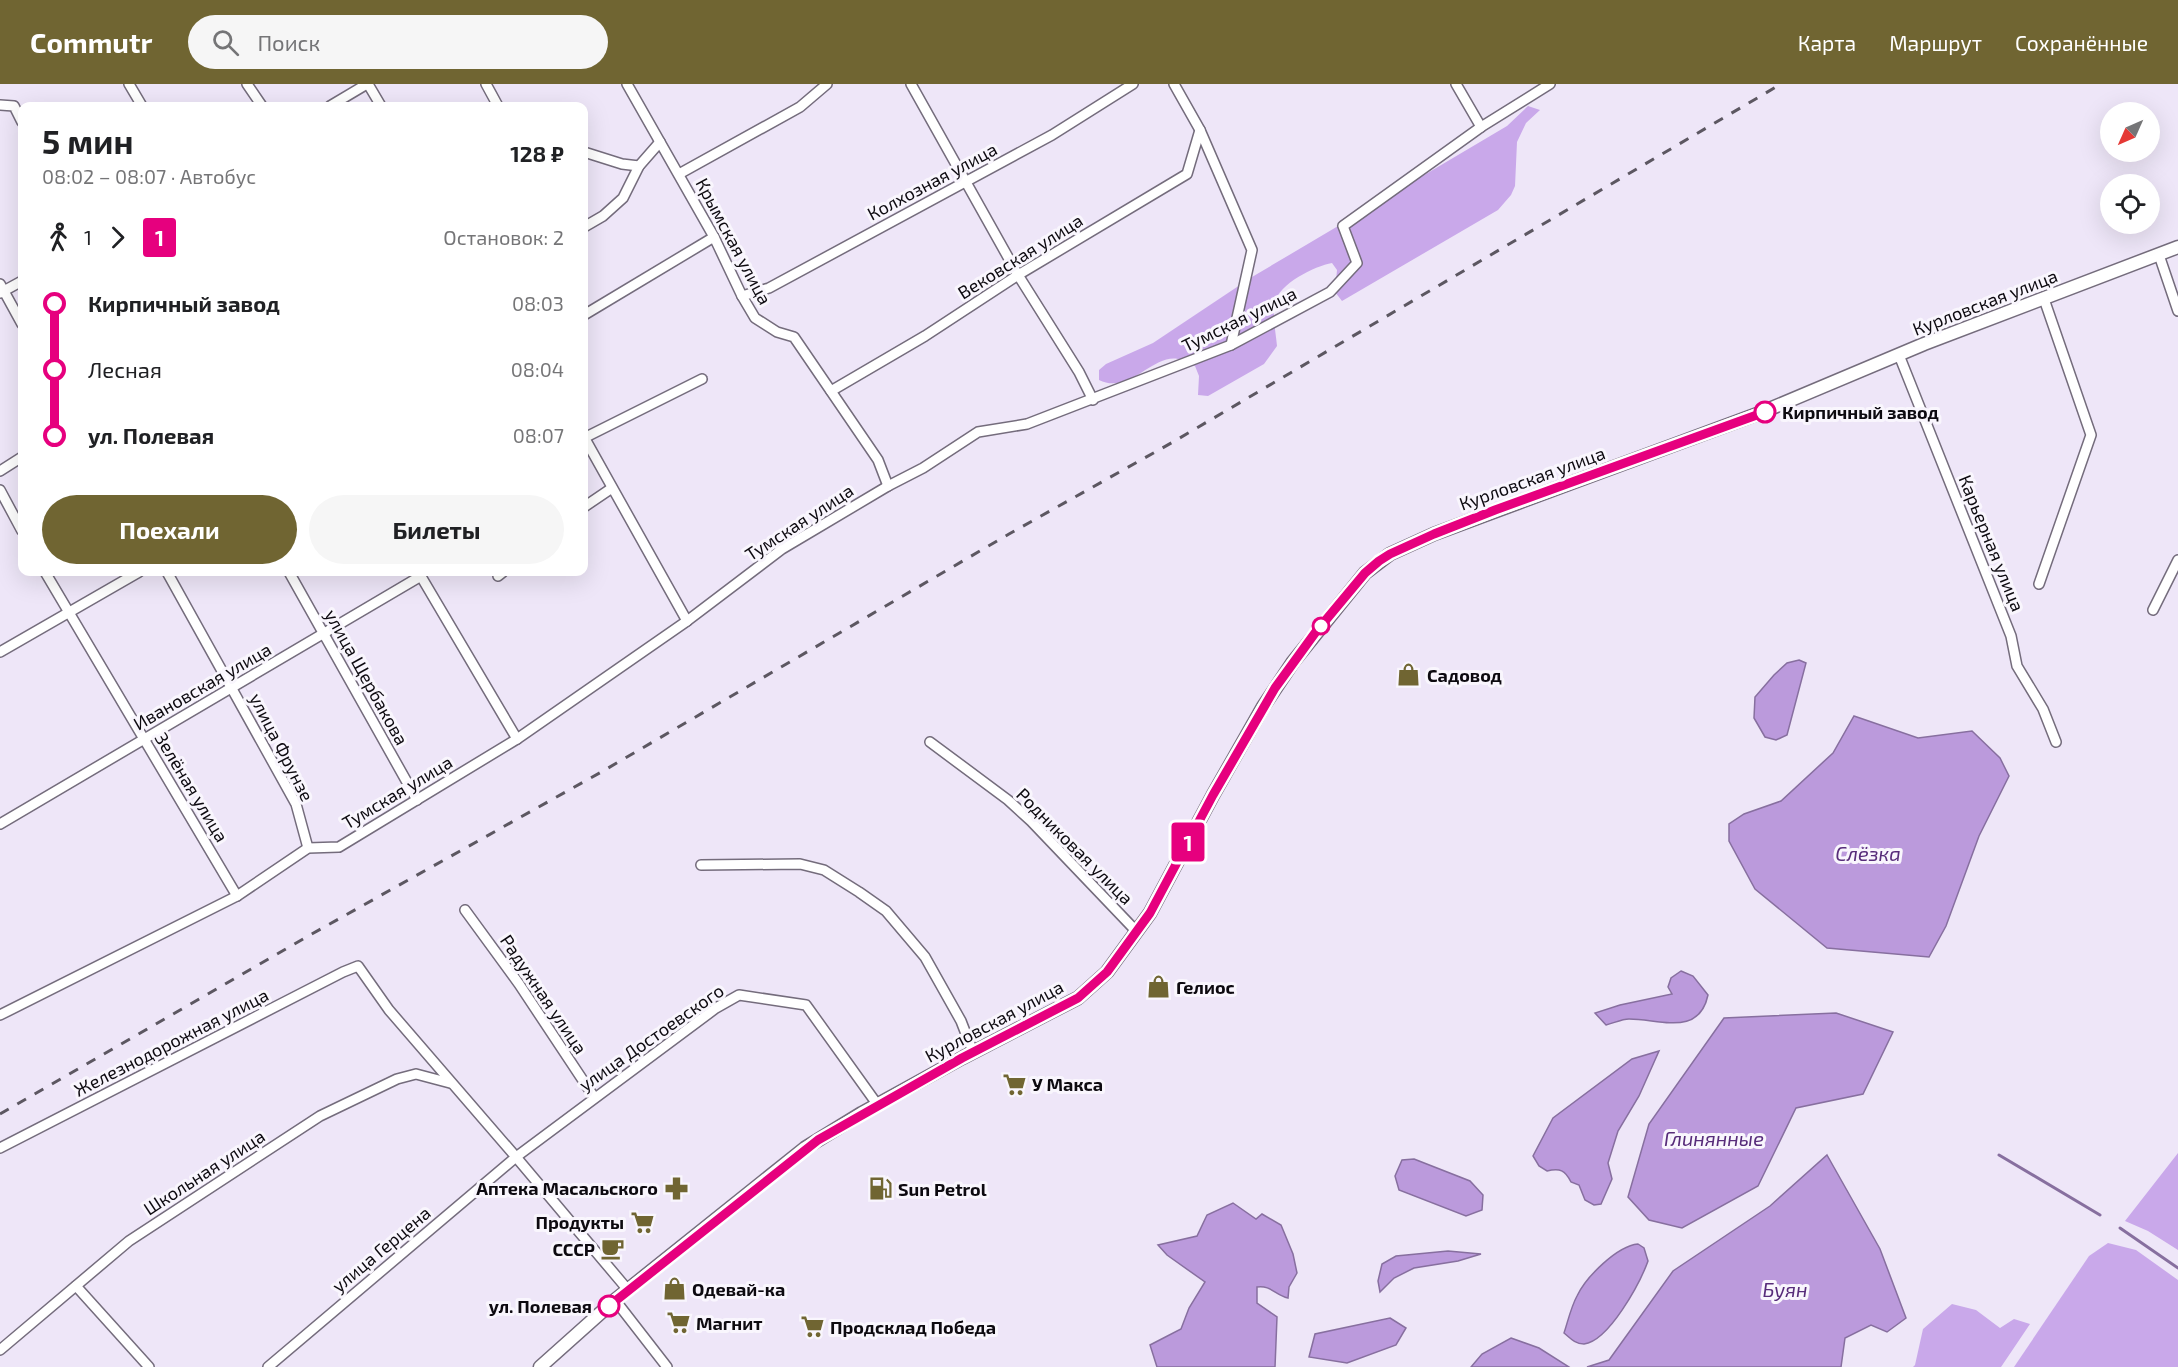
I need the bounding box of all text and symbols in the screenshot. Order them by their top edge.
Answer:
search box [188,15,608,69]
text: Commutr [30,25,152,59]
icon: search [209,26,242,59]
text: Поиск [257,29,320,55]
text: Карта [1798,30,1856,55]
text: Маршрут [1889,30,1982,55]
text: Сохранённые [2015,30,2148,55]
north arrow [2100,102,2160,162]
map controls [2100,102,2160,234]
text: 5 мин [42,121,133,161]
street label: Колхозная улица [863,138,1001,224]
text: 128 ₽ [510,140,564,166]
text: 08:02 – 08:07 · Автобус [42,164,256,188]
street label: Крымская улица [691,174,777,308]
button: locate [2100,174,2160,234]
street label: Вековская улица [953,209,1087,303]
icon: walk [42,221,75,254]
icon: forward [101,221,134,254]
text: 1 [84,225,92,249]
text: 1 [155,225,164,250]
text: Остановок: 2 [443,225,564,249]
street label: Курловская улица [1909,264,2061,340]
street label: Тумская улица [1178,282,1300,356]
text: Кирпичный завод [88,290,280,316]
text: 08:03 [512,291,564,315]
text: Лесная [88,356,162,382]
text: 08:04 [511,357,564,381]
marker: Кирпичный завод [1754,401,1776,423]
place label: Кирпичный завод [1782,401,1939,423]
text: ул. Полевая [88,422,214,448]
text: 08:07 [513,423,564,447]
street label: Курловская улица [1456,441,1608,515]
street label: Карьерная улица [1955,472,2029,614]
street label: Тумская улица [741,479,857,565]
button: Поехали [42,495,297,564]
button: Билеты [309,495,564,564]
street label: улица Щербакова [321,605,413,749]
unlabelled marker [1312,617,1330,635]
street label: Ивановская улица [129,638,275,734]
shop icon: Садовод [1396,662,1422,688]
place label: Садовод [1427,664,1502,686]
street label: улица Фрунзе [245,689,319,805]
street label: Зелёная улица [151,728,233,846]
street label: Тумская улица [338,750,456,834]
street label: Родниковая улица [1012,783,1138,909]
line badge: 1 [1168,822,1208,861]
text: 1 [1183,830,1193,855]
water label: Слёзка [1835,841,1901,865]
street label: Радужная улица [496,930,592,1058]
shop icon: Гелиос [1145,974,1171,1000]
street label: Курловская улица [921,975,1067,1067]
place label: Гелиос [1176,976,1235,998]
street label: улица Достоевского [574,979,728,1095]
street label: Железнодорожная улица [70,983,272,1101]
supermarket icon: У Макса [1001,1071,1027,1097]
place label: У Макса [1032,1073,1103,1095]
street label: Школьная улица [139,1125,269,1219]
water label: Глинянные [1664,1126,1764,1150]
pharmacy icon: Аптека Масальского [663,1175,689,1201]
fuel station icon: Sun Petrol [867,1176,893,1202]
place label: Аптека Масальского [476,1177,658,1199]
place label: Sun Petrol [898,1178,987,1200]
street label: улица Герцена [327,1201,435,1297]
supermarket icon: Продукты [629,1209,655,1235]
place label: Продукты [536,1211,624,1233]
cafe icon: СССР [600,1236,626,1262]
place label: СССР [552,1238,595,1260]
shop icon: Одевай-ка [661,1276,687,1302]
water label: Буян [1763,1277,1807,1301]
place label: Одевай-ка [692,1278,785,1300]
place label: ул. Полевая [489,1295,592,1317]
marker: ул. Полевая [598,1295,620,1317]
supermarket icon: Магнит [665,1310,691,1336]
place label: Магнит [696,1312,762,1334]
supermarket icon: Продсклад Победа [799,1314,825,1340]
place label: Продсклад Победа [830,1316,996,1338]

